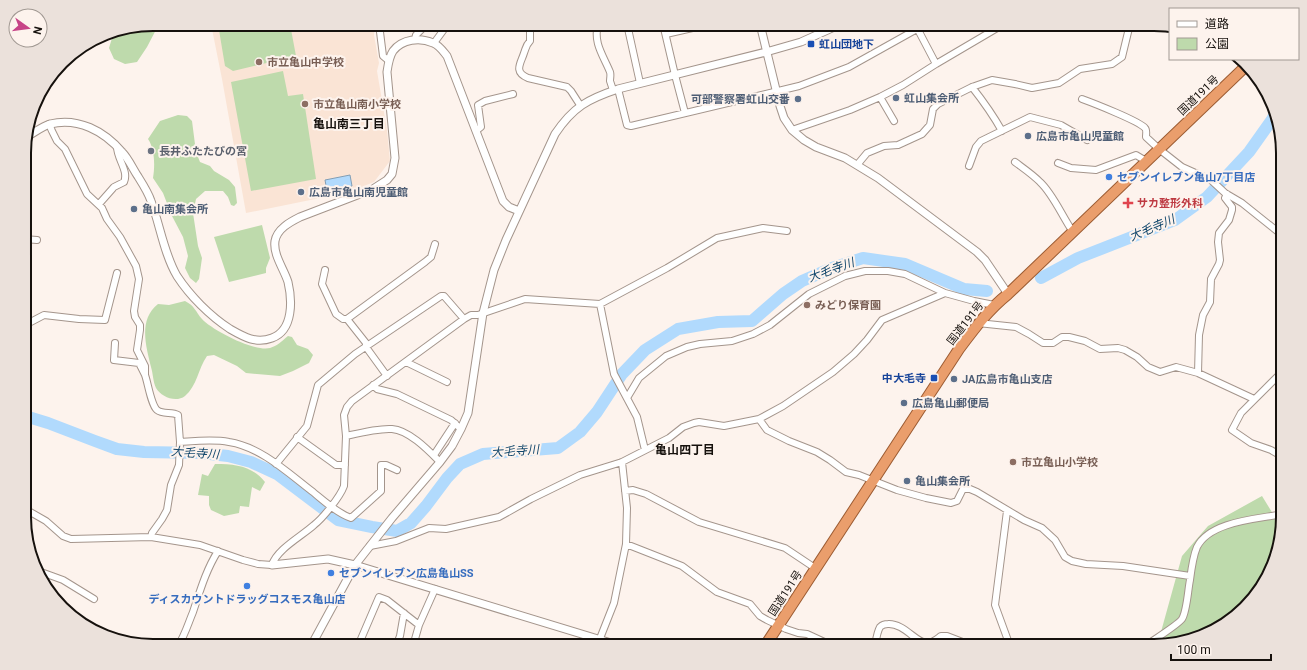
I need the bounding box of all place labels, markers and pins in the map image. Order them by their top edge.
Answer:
place label: 虹山団地下 [819,38,874,51]
marker: 虹山団地下 [806,39,816,49]
place label: 市立亀山中学校 [267,56,344,69]
marker: 市立亀山中学校 [254,57,264,67]
place label: 虹山集会所 [904,92,959,105]
place label: 可部警察署虹山交番 [691,93,790,106]
marker: 虹山集会所 [891,93,901,103]
marker: 可部警察署虹山交番 [793,94,803,104]
place label: 市立亀山南小学校 [313,98,401,111]
marker: 市立亀山南小学校 [300,99,310,109]
place label: 広島市亀山児童館 [1036,130,1124,143]
marker: 広島市亀山児童館 [1023,131,1033,141]
place label: 長井ふたたびの宮 [159,145,247,158]
marker: 長井ふたたびの宮 [146,146,156,156]
place label: セブンイレブン亀山7丁目店 [1117,171,1255,184]
marker: セブンイレブン亀山7丁目店 [1104,172,1114,182]
place label: 広島市亀山南児童館 [309,186,408,199]
marker: 広島市亀山南児童館 [296,187,306,197]
marker: サカ整形外科 [1122,197,1134,209]
place label: サカ整形外科 [1137,197,1203,210]
place label: 亀山南集会所 [142,203,208,216]
marker: 亀山南集会所 [129,204,139,214]
place label: みどり保育園 [815,299,881,312]
marker: みどり保育園 [802,300,812,310]
place label: 中大毛寺 [882,372,926,385]
marker: 中大毛寺 [929,373,939,383]
place label: JA広島市亀山支店 [962,373,1052,386]
marker: JA広島市亀山支店 [949,374,959,384]
place label: 広島亀山郵便局 [912,397,989,410]
marker: 広島亀山郵便局 [899,398,909,408]
place label: 市立亀山小学校 [1021,456,1098,469]
marker: 市立亀山小学校 [1008,457,1018,467]
place label: 亀山集会所 [915,475,970,488]
marker: 亀山集会所 [902,476,912,486]
place label: セブンイレブン広島亀山SS [339,567,474,580]
marker: セブンイレブン広島亀山SS [326,568,336,578]
marker: ディスカウントドラッグコスモス亀山店 [242,581,252,591]
place label: ディスカウントドラッグコスモス亀山店 [148,593,346,606]

